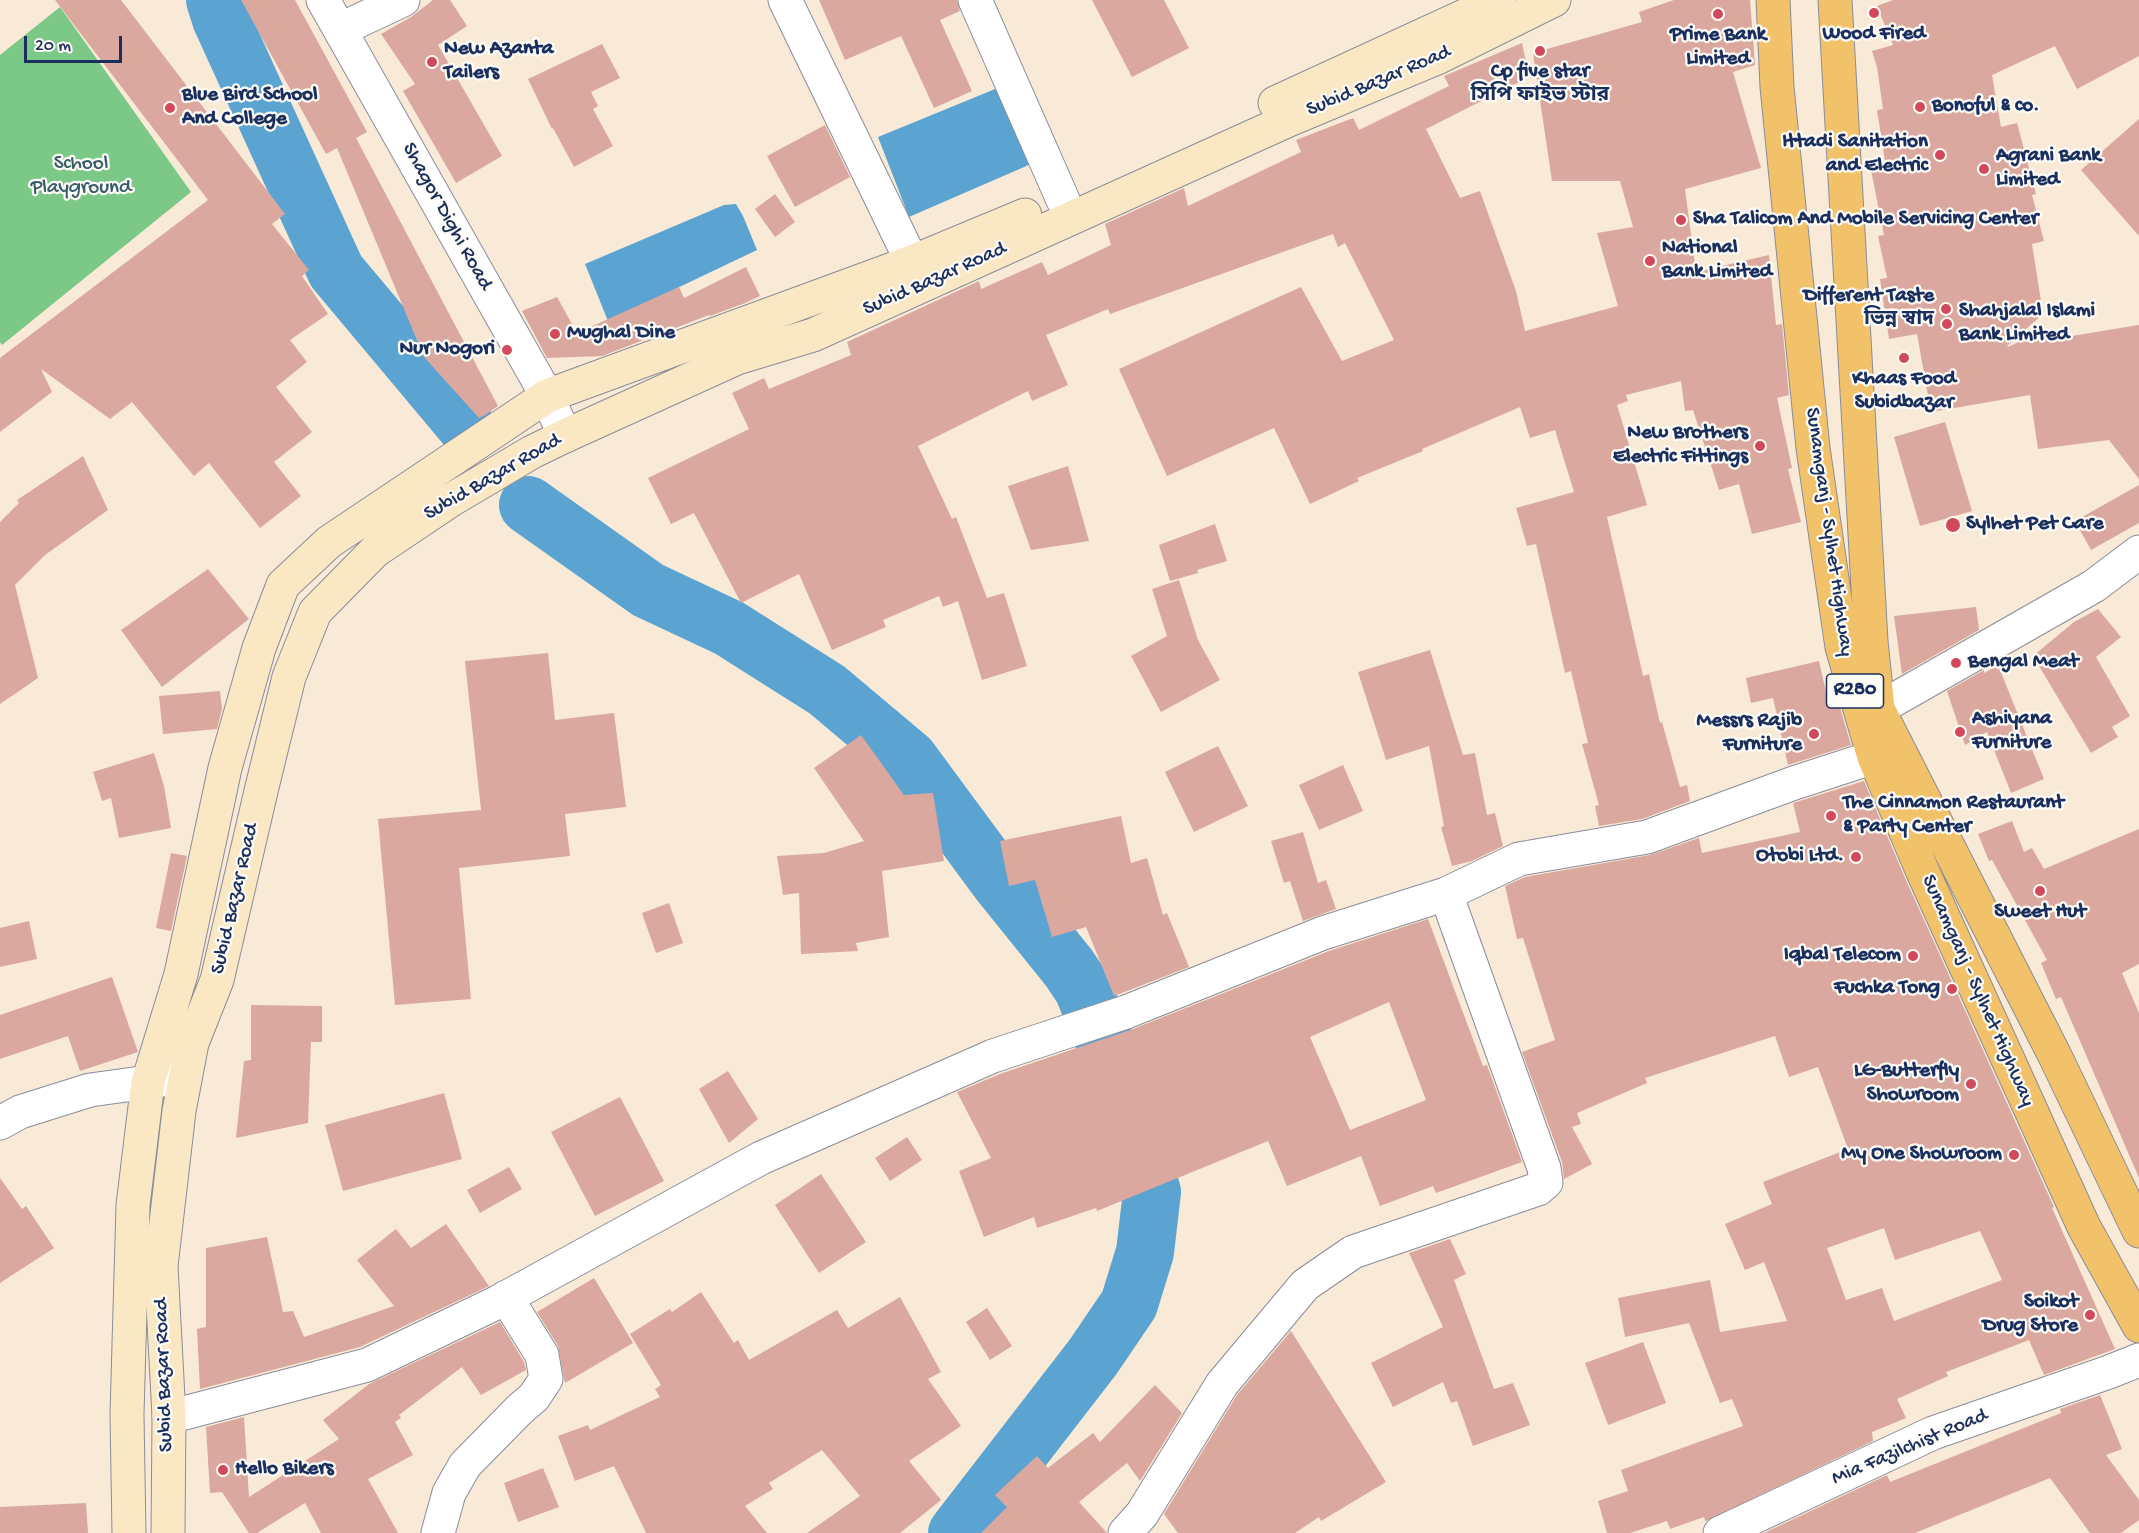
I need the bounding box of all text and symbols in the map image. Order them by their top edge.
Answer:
marker: Wood Fired [1867,6,1881,20]
marker: Prime Bank Limited [1711,7,1725,21]
place label: Wood Fired [1823,22,1925,48]
place label: Prime Bank Limited [1670,23,1766,73]
scale bar [27,24,124,62]
text: 20 m [35,36,71,57]
place label: New Azanta Tailers [444,37,553,87]
street label: Subid Bazar Road [1303,40,1455,124]
marker: Cp five star সিপি ফাইভ স্টার [1533,44,1547,58]
marker: New Azanta Tailers [425,55,439,69]
place label: Cp five star সিপি ফাইভ স্টার [1471,60,1609,110]
place label: Blue Bird School And College [182,83,318,133]
place label: Bonoful & co. [1932,94,2040,120]
marker: Bonoful & co. [1913,100,1927,114]
marker: Blue Bird School And College [163,101,177,115]
place label: Ittadi Sanitation and Electric [1782,130,1928,180]
street label: Shagor Dighi Road [395,139,497,295]
place label: Agrani Bank Limited [1996,144,2101,194]
marker: Ittadi Sanitation and Electric [1933,148,1947,162]
park label: School Playground [31,152,131,202]
marker: Agrani Bank Limited [1977,162,1991,176]
place label: Sha Talicom And Mobile Servicing Center [1693,207,2038,233]
marker: Sha Talicom And Mobile Servicing Center [1674,213,1688,227]
place label: National Bank Limited [1662,236,1772,286]
street label: Subid Bazar Road [859,237,1011,323]
marker: National Bank Limited [1643,254,1657,268]
place label: Different Taste ভিন্ন স্বাদ [1803,284,1934,334]
place label: Shahjalal Islami Bank Limited [1959,299,2095,349]
marker: Different Taste ভিন্ন স্বাদ [1939,302,1953,316]
marker: Shahjalal Islami Bank Limited [1940,317,1954,331]
place label: Mughal Dine [567,321,675,347]
marker: Mughal Dine [548,327,562,341]
place label: Nur Nogori [400,337,495,363]
marker: Nur Nogori [500,343,514,357]
marker: Khaas Food Subidbazar [1897,351,1911,365]
place label: Khaas Food Subidbazar [1852,367,1956,417]
street label: Sunamganj - Sylhet Highway [1798,406,1858,658]
place label: New Brothers Electric Fittings [1613,421,1748,471]
street label: Subid Bazar Road [420,429,566,527]
marker: New Brothers Electric Fittings [1753,439,1767,453]
place label: Sylhet Pet Care [1966,512,2104,538]
marker: Sylhet Pet Care [1944,516,1962,534]
place label: Bengal Meat [1968,650,2078,676]
marker: Bengal Meat [1949,656,1963,670]
road number: R280 [1826,674,1884,708]
place label: Ashiyana Furniture [1972,707,2052,757]
place label: Messrs Rajib Furniture [1697,709,1802,759]
marker: Ashiyana Furniture [1953,725,1967,739]
marker: Messrs Rajib Furniture [1807,727,1821,741]
place label: The Cinnamon Restaurant & Party Center [1843,791,2064,841]
marker: The Cinnamon Restaurant & Party Center [1824,809,1838,823]
street label: Subid Bazar Road [206,821,266,977]
place label: Otobi Ltd. [1756,844,1844,870]
marker: Otobi Ltd. [1849,850,1863,864]
street label: Sunamganj - Sylhet Highway [1914,871,2040,1111]
marker: Sweet Hut [2033,884,2047,898]
place label: Sweet Hut [1994,900,2086,926]
place label: Iqbal Telecom [1784,943,1901,969]
marker: Iqbal Telecom [1906,949,1920,963]
place label: Fuchka Tong [1834,976,1940,1002]
marker: Fuchka Tong [1945,982,1959,996]
place label: LG-Butterfly Showroom [1854,1059,1959,1109]
marker: LG-Butterfly Showroom [1964,1077,1978,1091]
place label: My One Showroom [1841,1142,2002,1168]
marker: My One Showroom [2007,1148,2021,1162]
place label: Soikot Drug Store [1983,1290,2078,1340]
street label: Subid Bazar Road [150,1298,180,1452]
marker: Soikot Drug Store [2083,1308,2097,1322]
street label: Mia Fazilchist Road [1828,1404,1992,1492]
place label: Hello Bikers [235,1457,334,1483]
marker: Hello Bikers [216,1463,230,1477]

